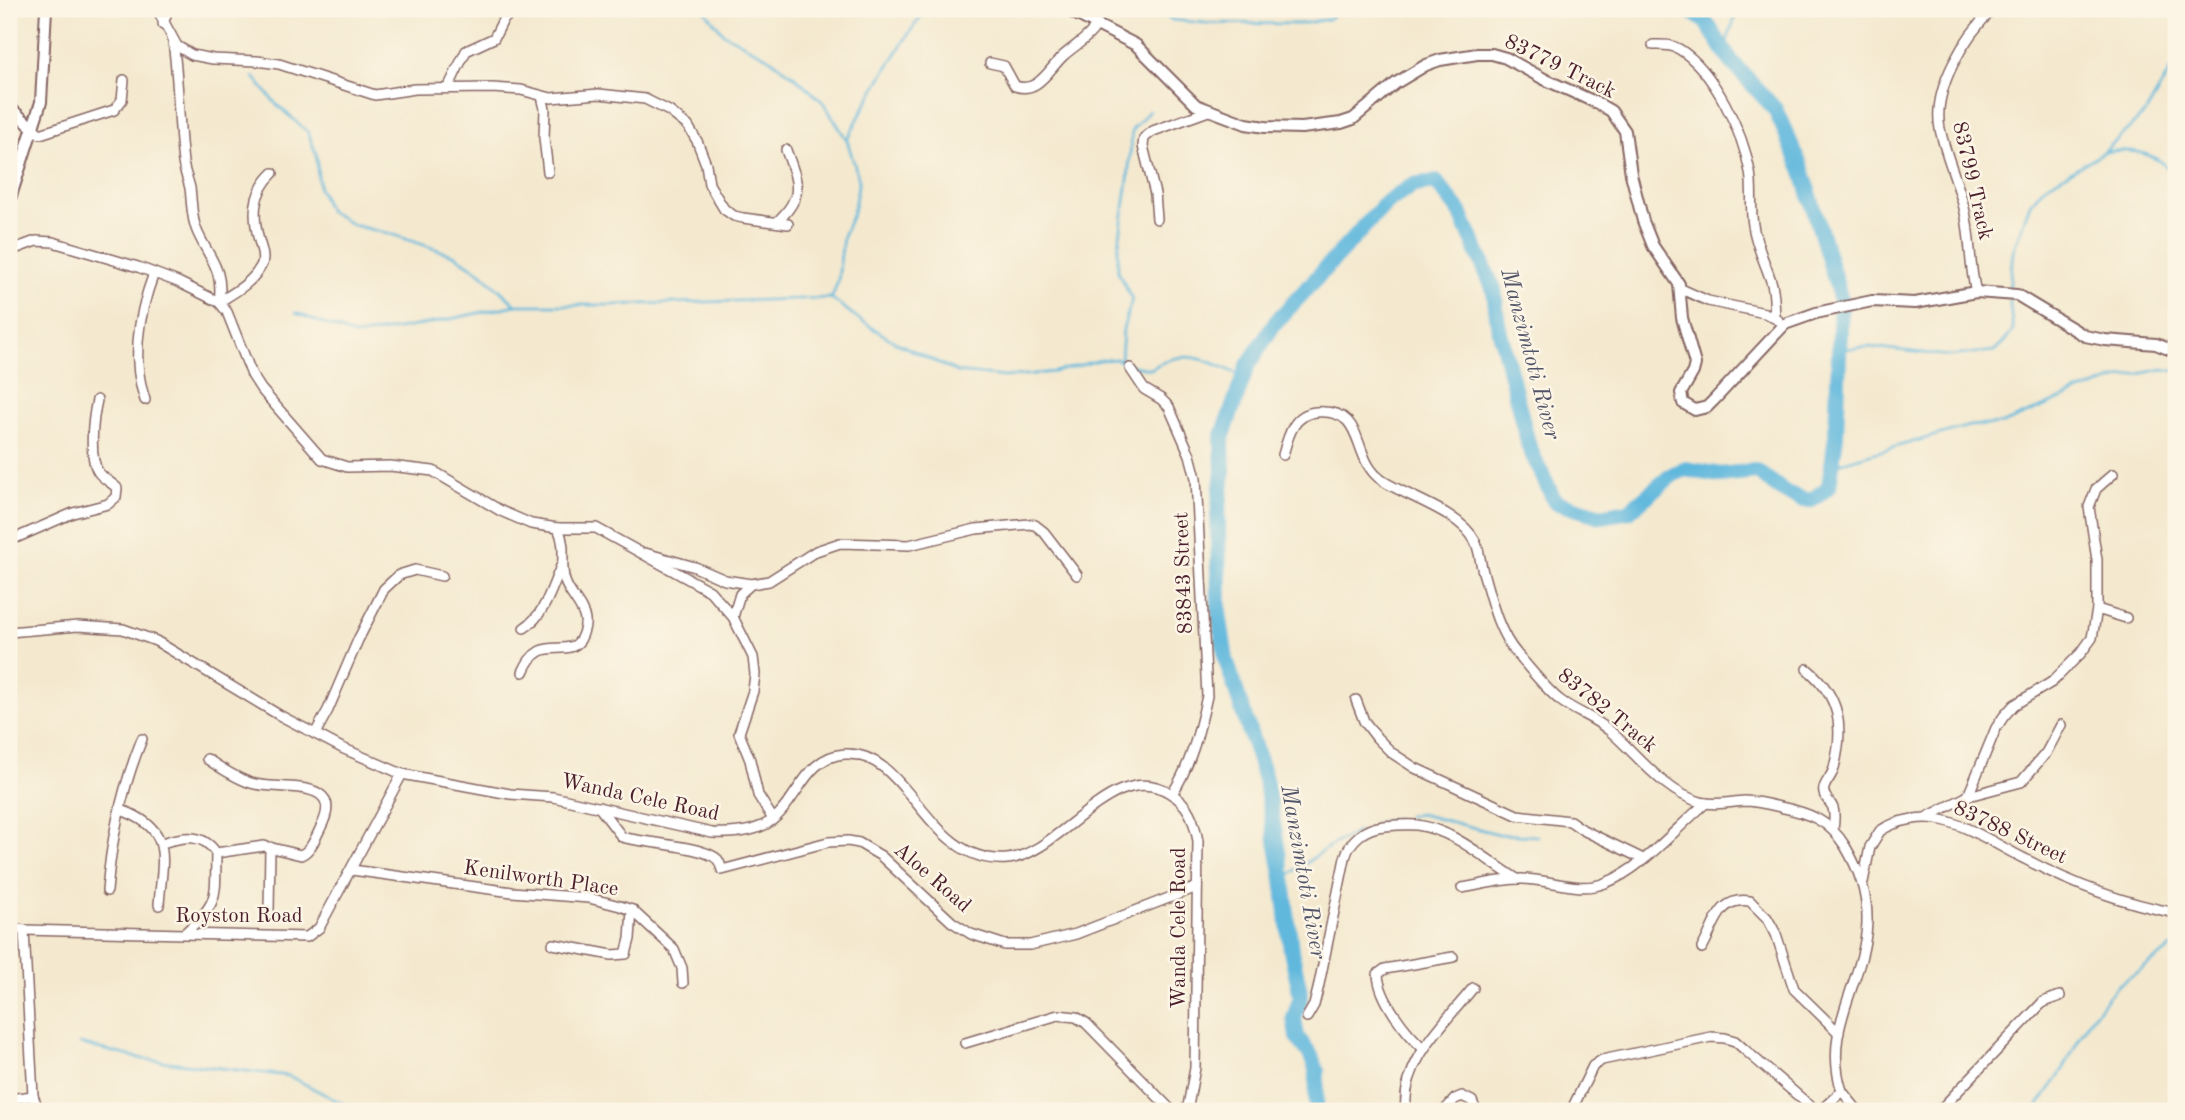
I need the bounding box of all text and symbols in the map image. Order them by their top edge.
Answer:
street label: 83779 Track [1501,31,1619,103]
street label: 83799 Track [1948,120,1996,242]
water label: Manzimtoti River [1496,265,1564,443]
street label: 83843 Street [1171,511,1197,635]
street label: 83782 Track [1553,665,1661,757]
street label: Wanda Cele Road [559,771,721,825]
water label: Manzimtoti River [1276,782,1330,962]
street label: 83788 Street [1950,798,2070,868]
street label: Aloe Road [889,839,975,917]
street label: Wanda Cele Road [1169,847,1190,1009]
street label: Kenilworth Place [462,858,620,900]
street label: Royston Road [175,906,303,927]

